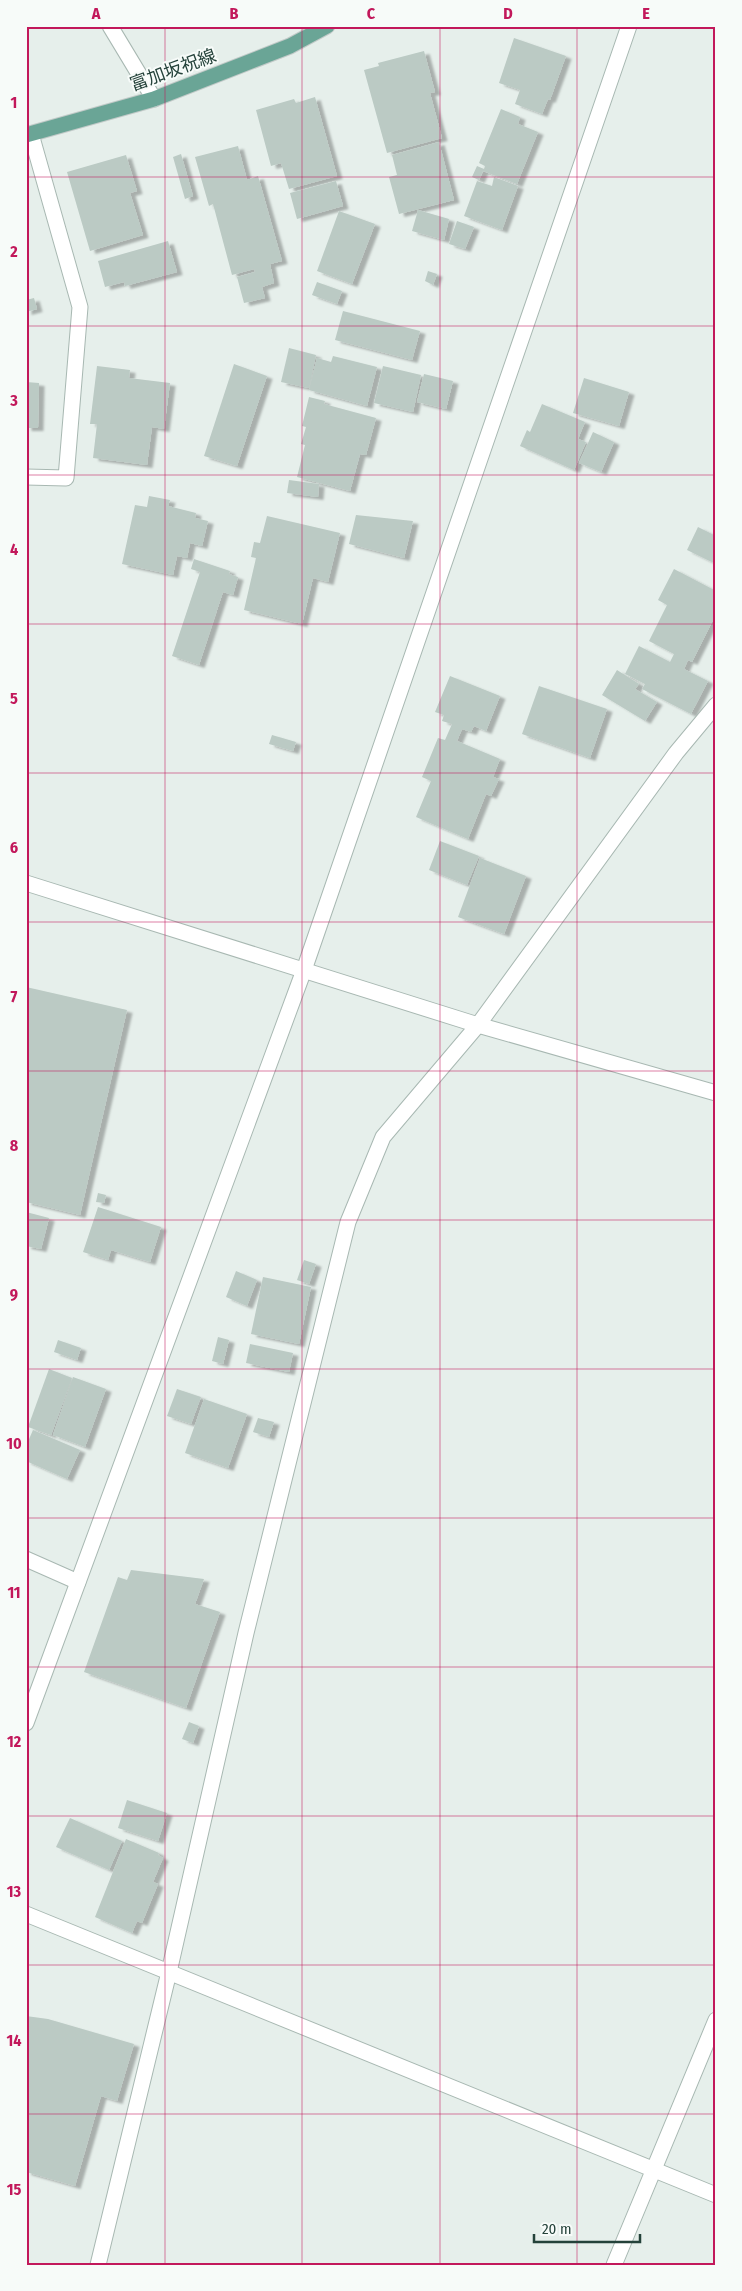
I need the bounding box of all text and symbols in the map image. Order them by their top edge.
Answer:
text: A [91,4,101,23]
text: B [230,4,239,23]
text: C [367,4,376,23]
text: D [503,4,513,23]
text: E [642,4,650,23]
street label: 富加坂祝線 [127,44,219,96]
text: 1 [11,93,17,112]
text: 2 [9,242,18,261]
text: 3 [9,391,18,410]
text: 4 [10,540,18,559]
text: 5 [10,689,18,708]
text: 6 [10,838,18,857]
text: 7 [11,987,18,1006]
text: 8 [10,1136,19,1155]
text: 9 [10,1285,18,1304]
text: 10 [6,1434,22,1453]
text: 11 [7,1583,21,1602]
text: 12 [7,1732,22,1751]
text: 13 [7,1882,22,1901]
text: 14 [7,2031,22,2050]
text: 15 [7,2180,21,2199]
scale bar [534,2211,641,2243]
text: 20 m [542,2220,572,2238]

